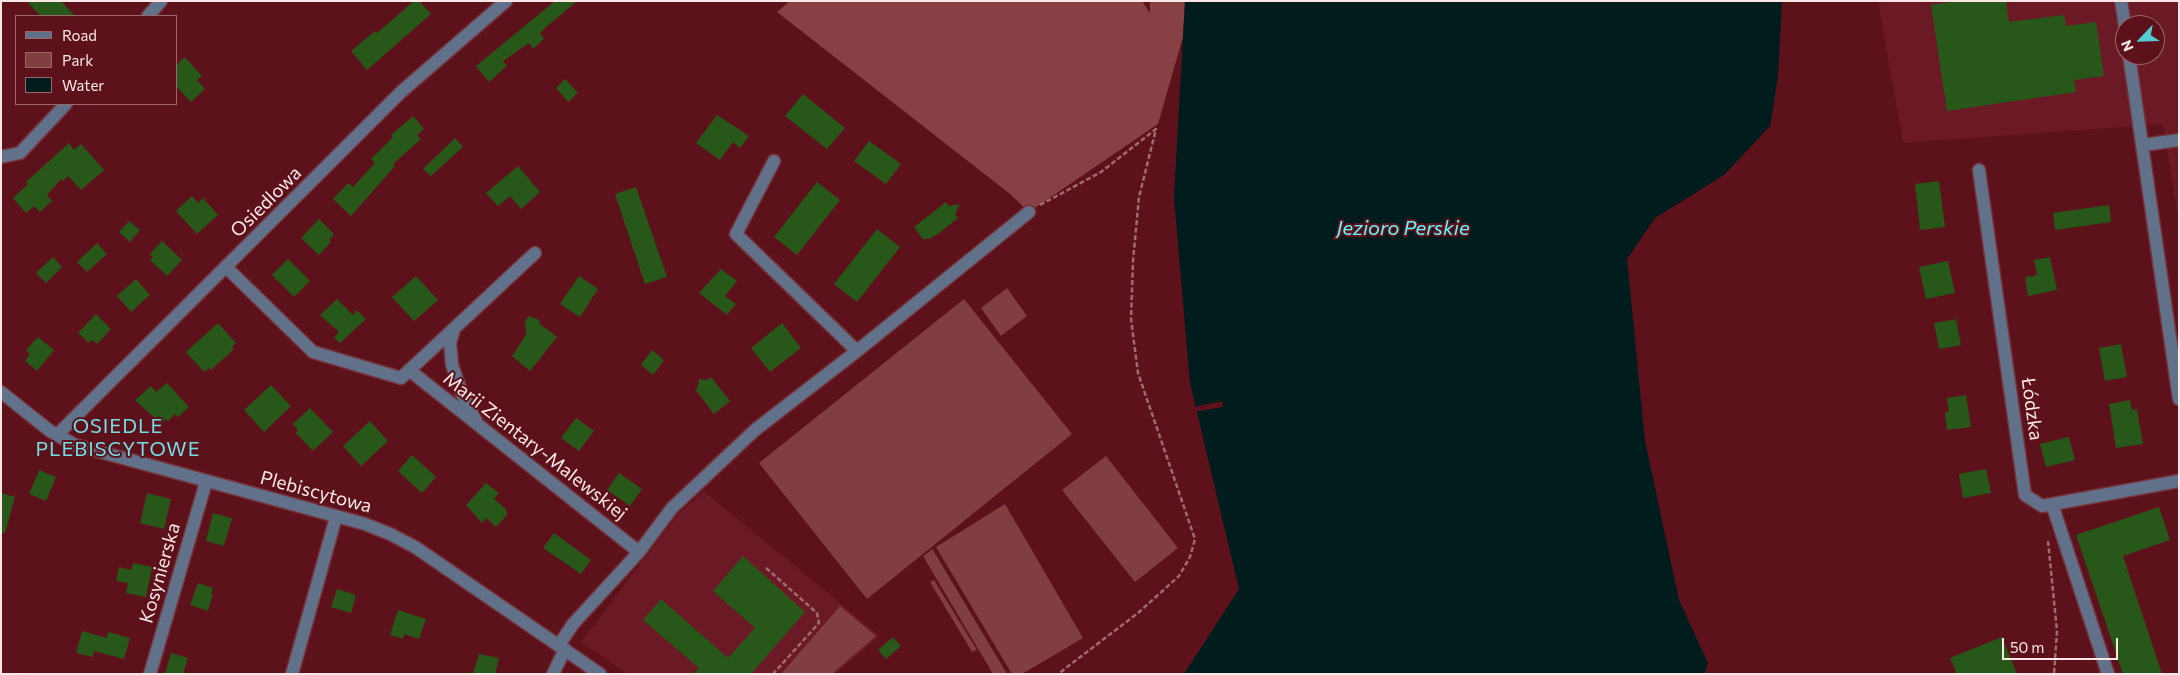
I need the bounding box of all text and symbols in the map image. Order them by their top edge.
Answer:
legend [15,15,178,105]
north arrow [2115,15,2165,65]
text: Road [62,26,97,44]
text: N [2117,38,2137,54]
text: Park [62,51,93,69]
text: Water [62,76,104,94]
street label: Osiedlowa [226,162,306,242]
water label: Jezioro Perskie [1337,216,1469,240]
street label: Marii Zientary-Malewskiej [439,367,631,525]
street label: Łódzka [2016,376,2048,442]
district label: OSIEDLE PLEBISCYTOWE [34,414,202,461]
street label: Plebiscytowa [258,466,374,518]
street label: Kosynierska [135,520,185,626]
scale bar [2005,628,2121,660]
text: 50 m [2010,638,2044,656]

